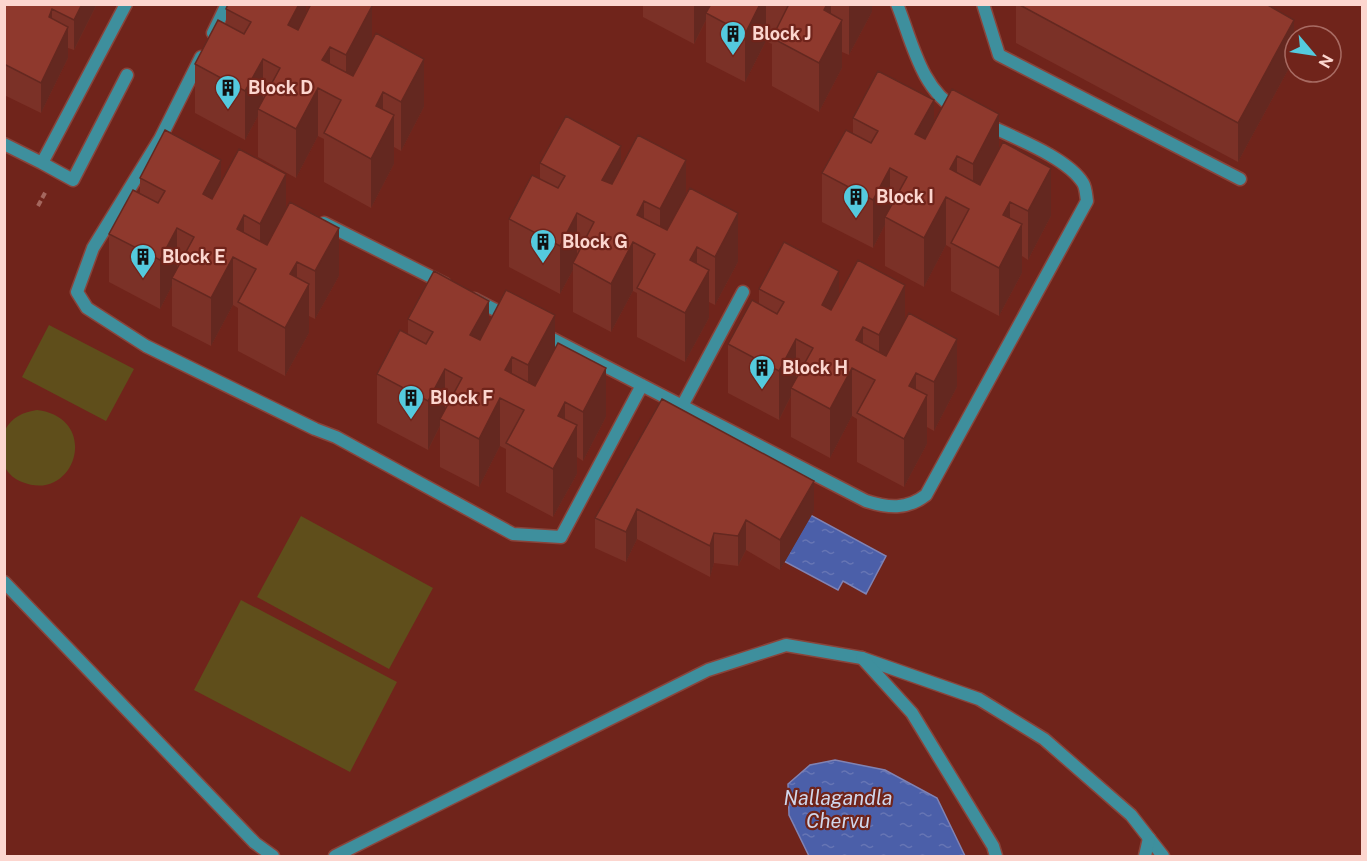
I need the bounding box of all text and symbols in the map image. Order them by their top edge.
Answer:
building icon: Block J [718,19,748,57]
place label: Block J [752,23,812,44]
north arrow [1283,24,1343,84]
text: N [1314,51,1337,71]
building icon: Block D [213,73,243,111]
place label: Block D [248,77,313,98]
building icon: Block I [841,182,871,220]
place label: Block I [876,186,934,207]
building icon: Block G [528,227,558,265]
place label: Block G [562,231,628,252]
building icon: Block E [128,242,158,280]
place label: Block E [162,246,226,267]
building icon: Block H [747,353,777,391]
place label: Block H [782,357,848,378]
building icon: Block F [396,383,426,421]
place label: Block F [430,387,493,408]
water label: Nallagandla Chervu [784,786,892,833]

